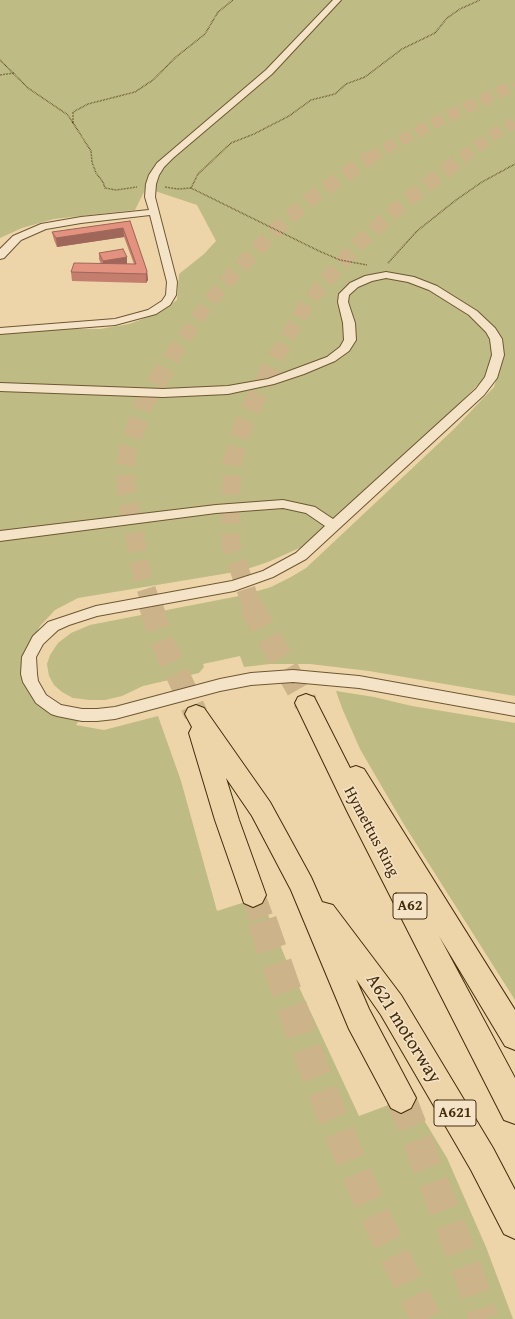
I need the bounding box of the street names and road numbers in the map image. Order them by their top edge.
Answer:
street label: Hymettus Ring [339,784,403,880]
road number: Α62 [393,893,427,919]
street label: A621 motorway [360,970,446,1088]
road number: Α621 [434,1100,476,1126]

